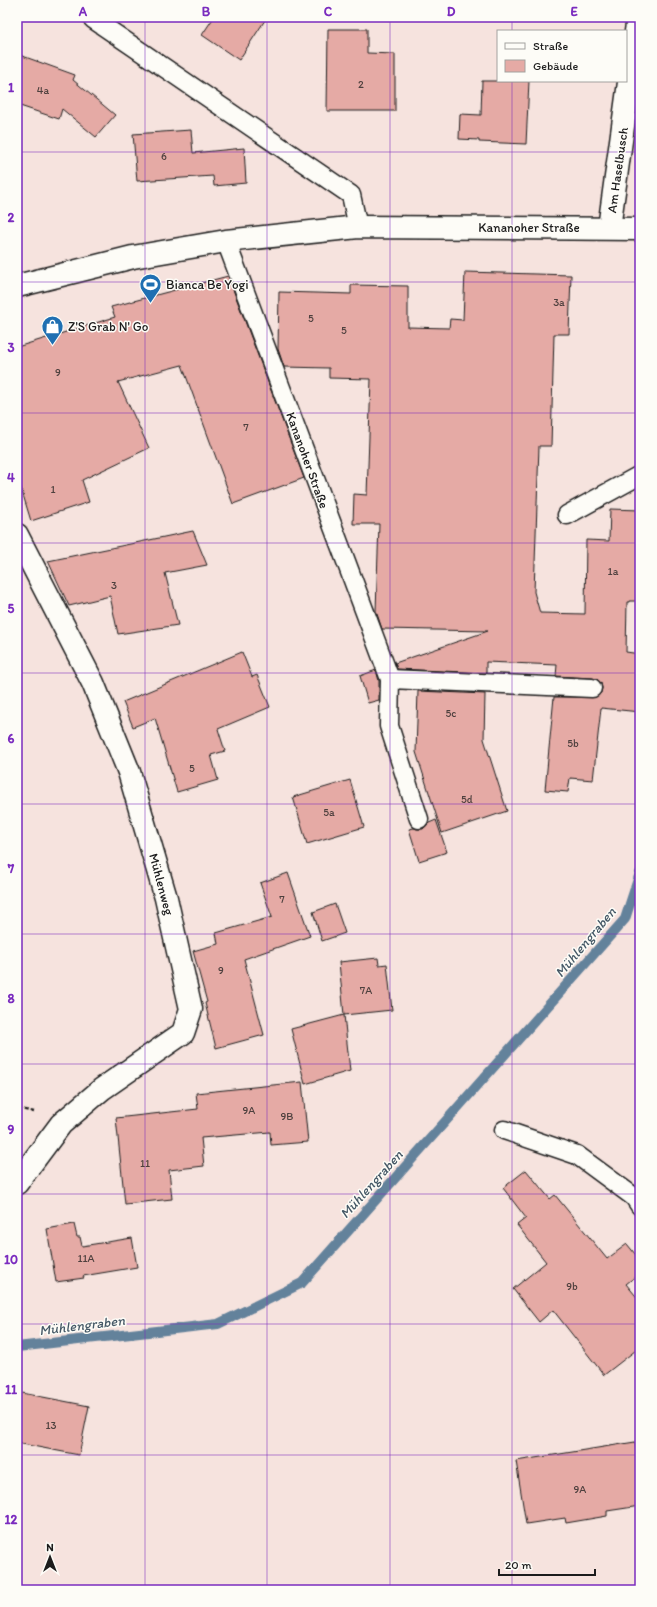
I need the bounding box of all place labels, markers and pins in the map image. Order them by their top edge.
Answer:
sports icon: Bianca Be Yogi [137,271,163,304]
place label: Bianca Be Yogi [166,277,249,292]
shop icon: Z'S Grab N' Go [40,313,66,346]
place label: Z'S Grab N' Go [68,319,149,334]

